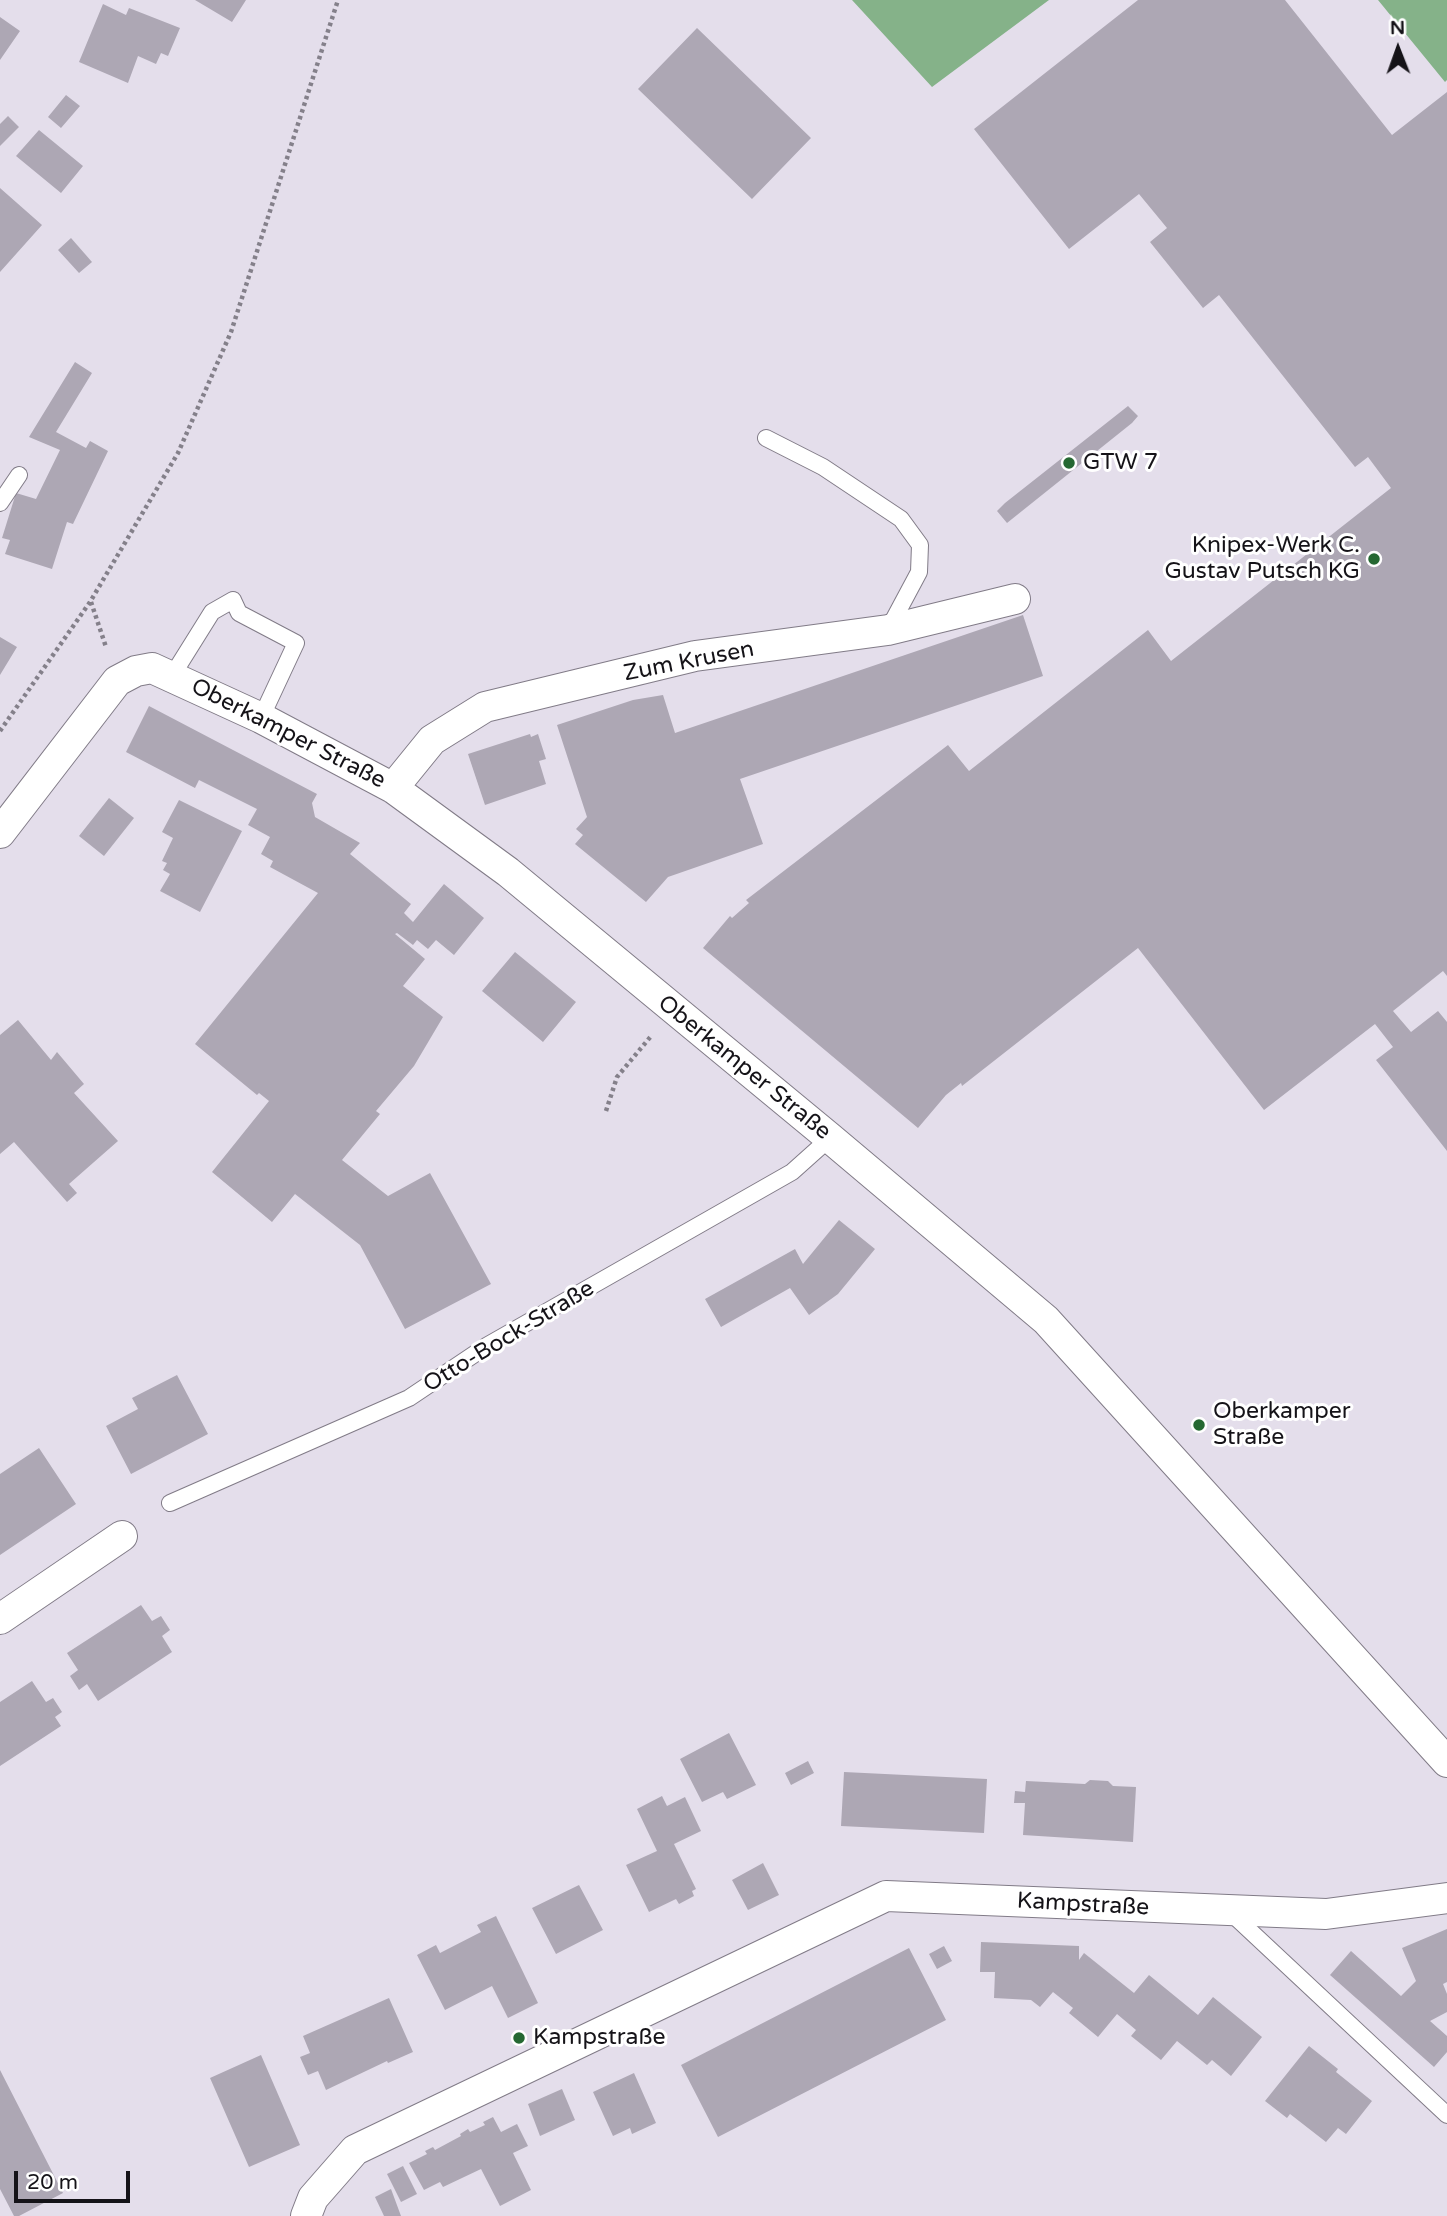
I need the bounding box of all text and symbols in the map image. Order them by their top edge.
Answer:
north arrow [1363,14,1433,84]
text: N [1390,17,1405,39]
place label: GTW 7 [1083,449,1158,477]
marker: GTW 7 [1061,455,1077,471]
place label: Knipex-Werk C. Gustav Putsch KG [1164,532,1360,586]
marker: Knipex-Werk C. Gustav Putsch KG [1366,551,1382,567]
street label: Zum Krusen [622,636,756,688]
street label: Oberkamper Straße [186,673,390,795]
street label: Oberkamper Straße [652,990,836,1146]
street label: Otto-Bock-Straße [419,1275,599,1399]
place label: Oberkamper Straße [1213,1398,1350,1452]
marker: Oberkamper Straße [1191,1417,1207,1433]
street label: Kampstraße [1016,1888,1150,1922]
place label: Kampstraße [533,2024,665,2052]
marker: Kampstraße [511,2030,527,2046]
scale bar [18,2156,133,2200]
text: 20 m [27,2170,78,2195]

